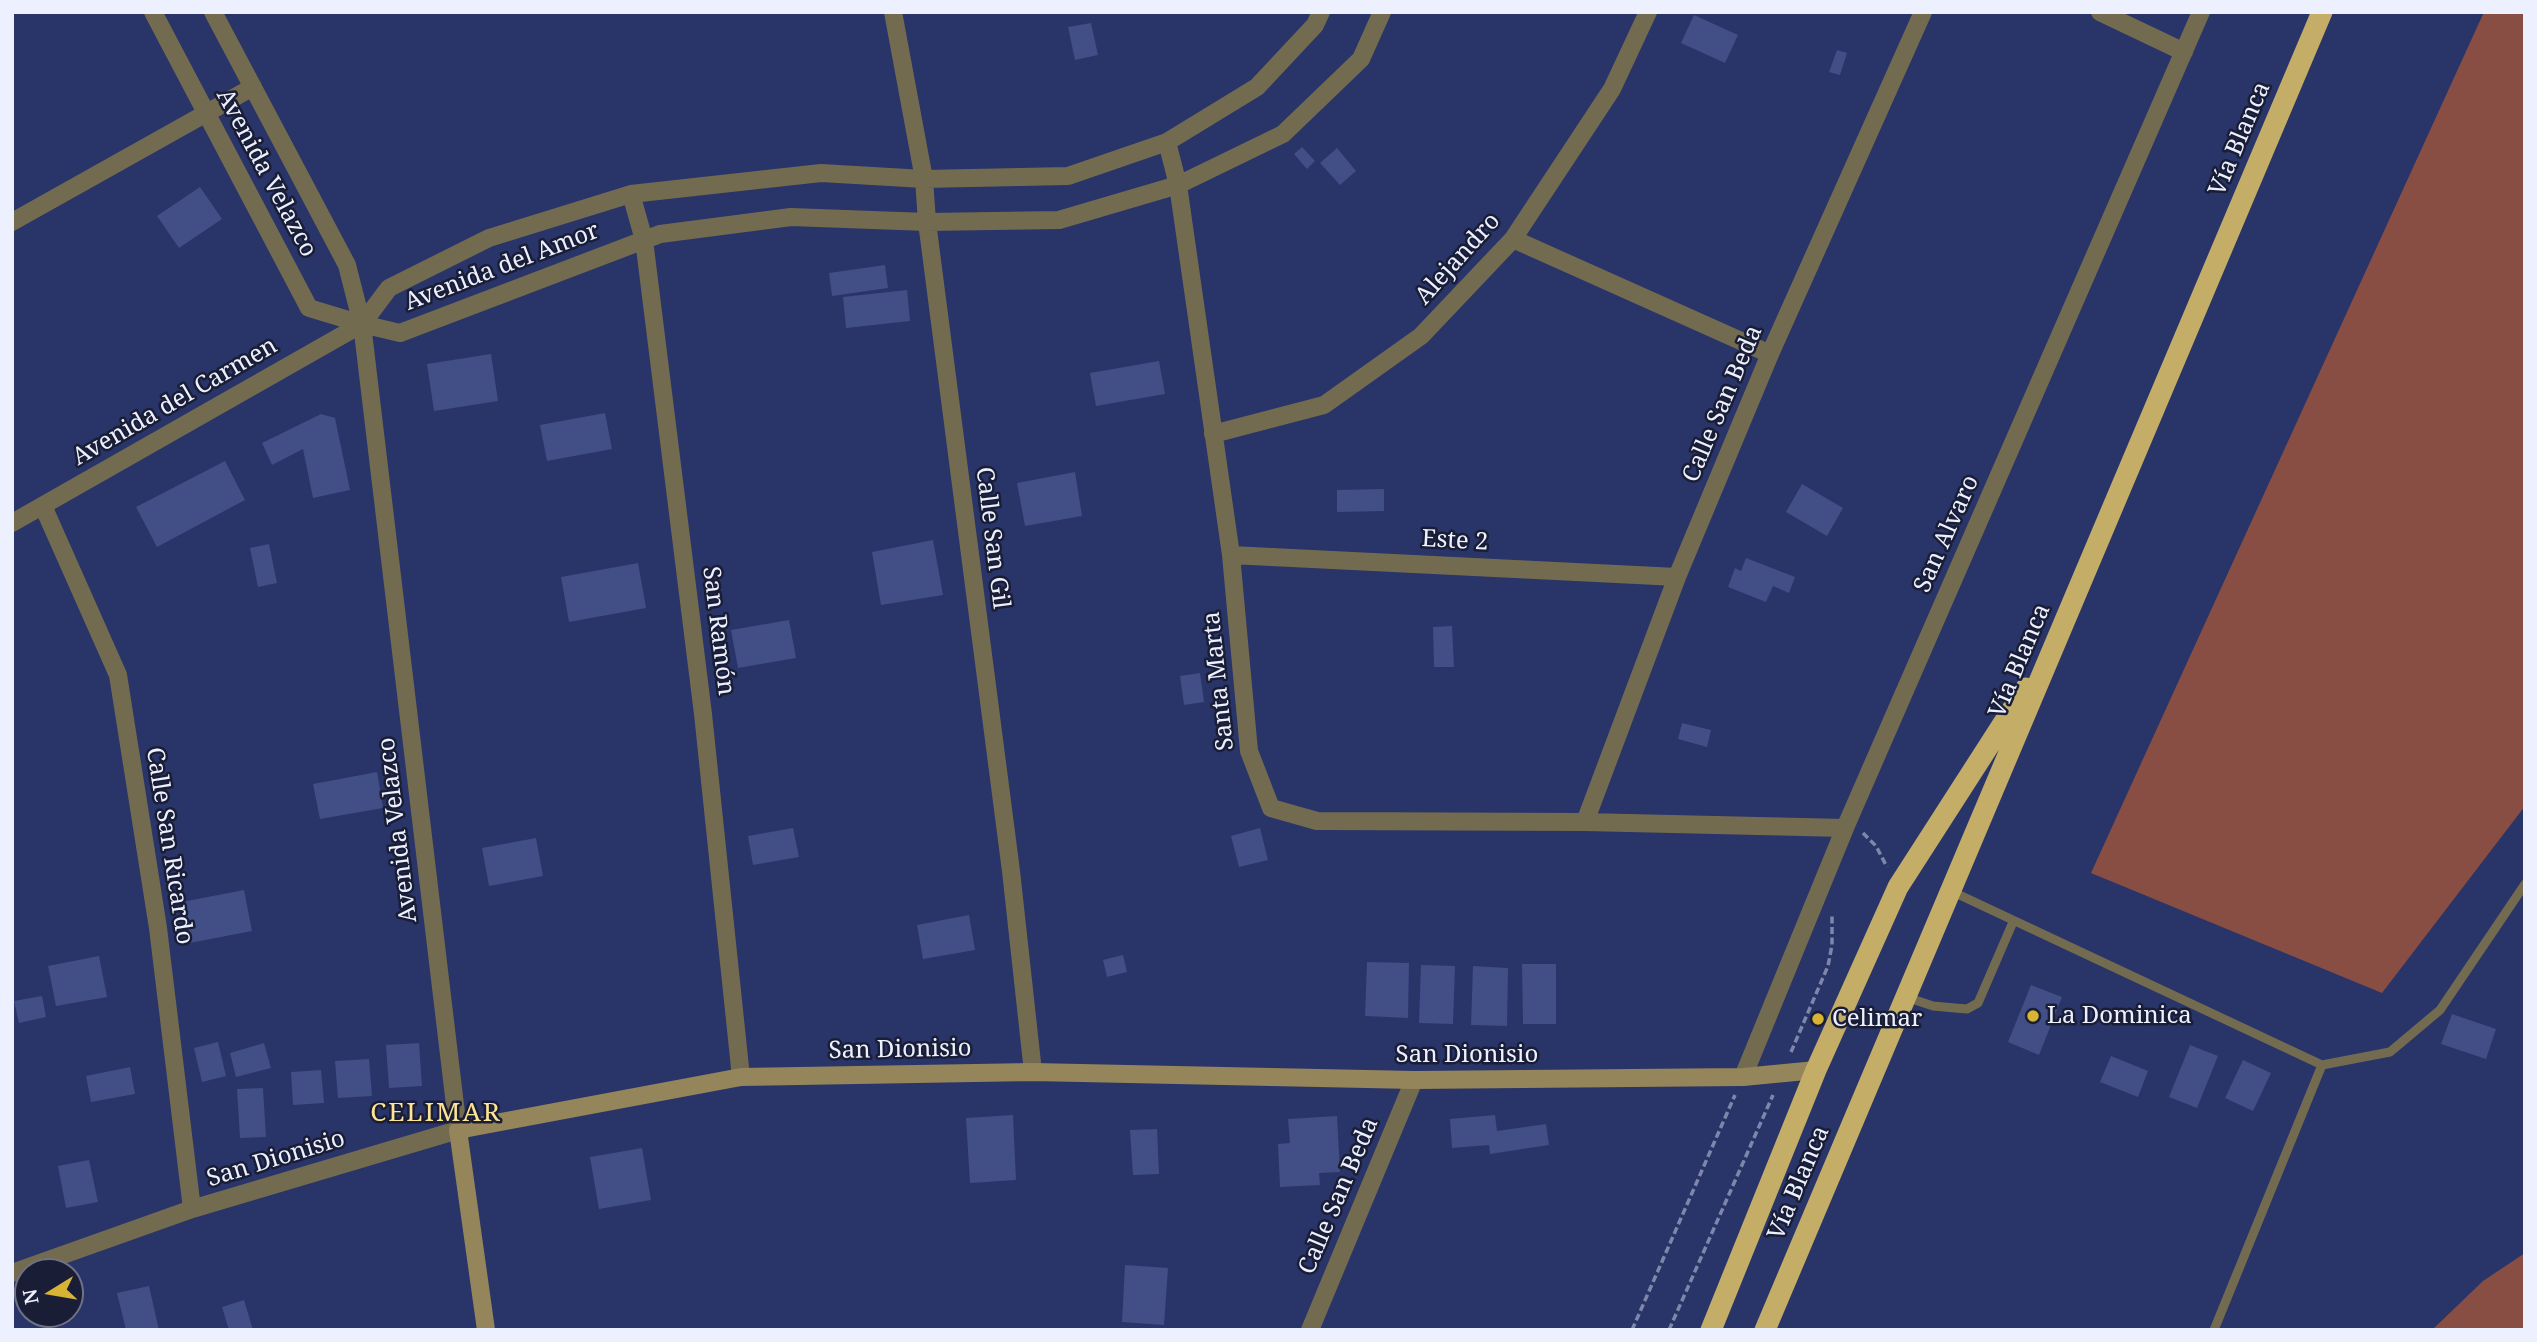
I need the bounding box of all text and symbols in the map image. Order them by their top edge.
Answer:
street label: Vía Blanca [2203,78,2277,200]
street label: Avenida Velazco [210,84,322,262]
street label: Alejandro [1409,207,1507,311]
street label: Avenida del Amor [401,217,603,317]
street label: Calle San Beda [1677,321,1769,487]
street label: Avenida del Carmen [67,332,283,472]
street label: Calle San Gil [969,465,1015,611]
street label: San Alvaro [1908,471,1986,597]
street label: Este 2 [1421,525,1489,557]
street label: San Ramón [696,565,740,697]
street label: Vía Blanca [1983,600,2057,722]
street label: Santa Marta [1197,610,1241,752]
street label: Avenida Velazco [372,736,424,924]
street label: Calle San Ricardo [139,745,199,947]
place label: La Dominica [2047,1002,2192,1030]
place label: Celimar [1832,1005,1922,1033]
marker: La Dominica [2025,1008,2041,1024]
marker: Celimar [1810,1011,1826,1027]
street label: San Dionisio [828,1034,972,1066]
street label: San Dionisio [1396,1041,1538,1069]
district label: CELIMAR [371,1098,501,1130]
street label: Calle San Beda [1293,1113,1385,1279]
street label: Vía Blanca [1762,1122,1836,1244]
street label: San Dionisio [204,1124,348,1194]
north arrow [14,1258,84,1328]
text: N [16,1287,45,1306]

